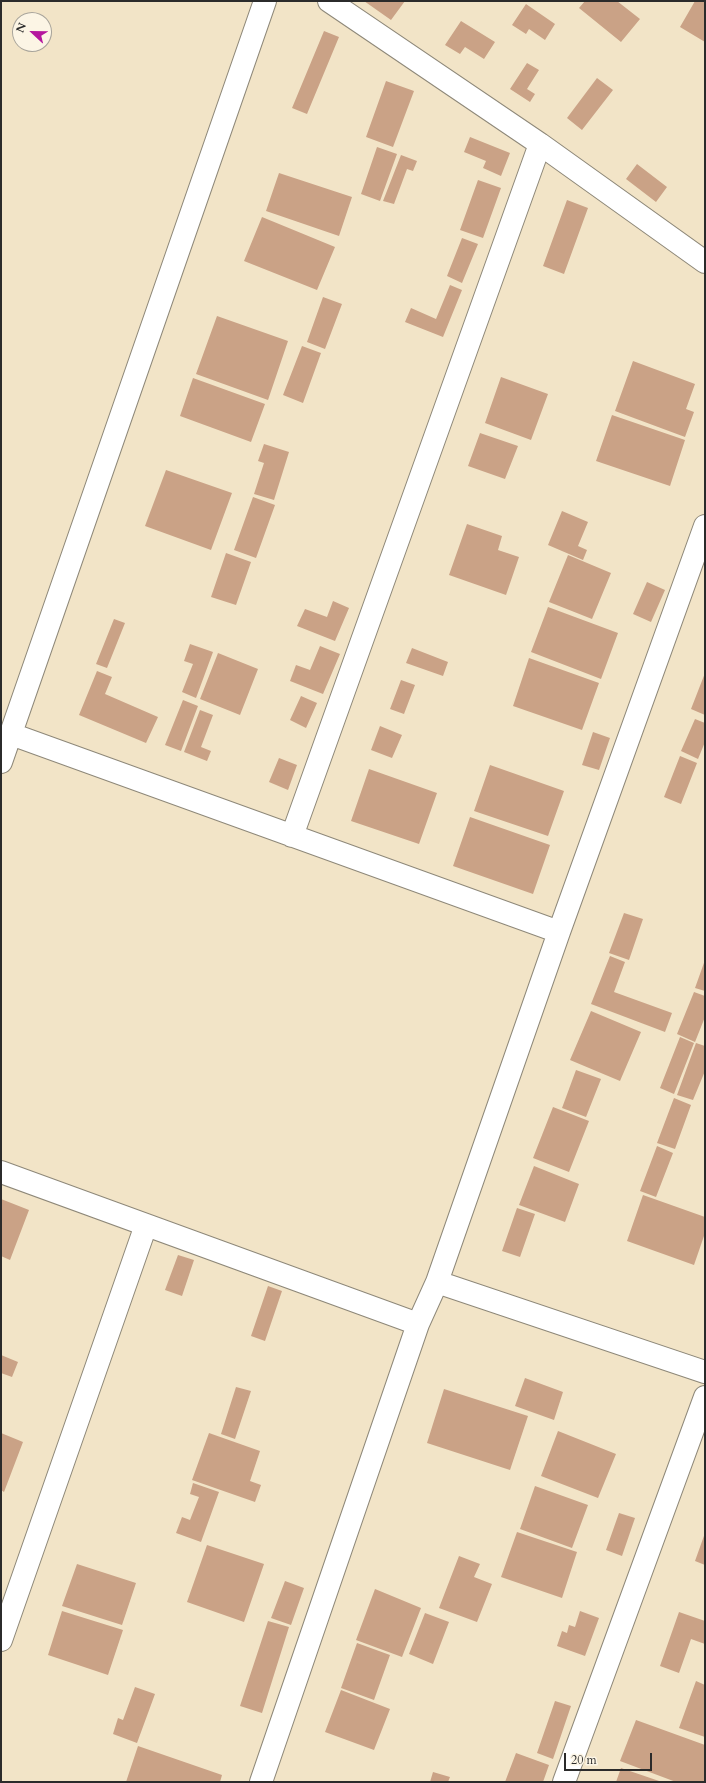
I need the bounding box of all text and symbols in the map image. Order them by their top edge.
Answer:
north arrow [12,12,52,52]
text: N [13,20,30,35]
scale bar [566,1745,654,1771]
text: 20 m [571,1752,597,1768]

